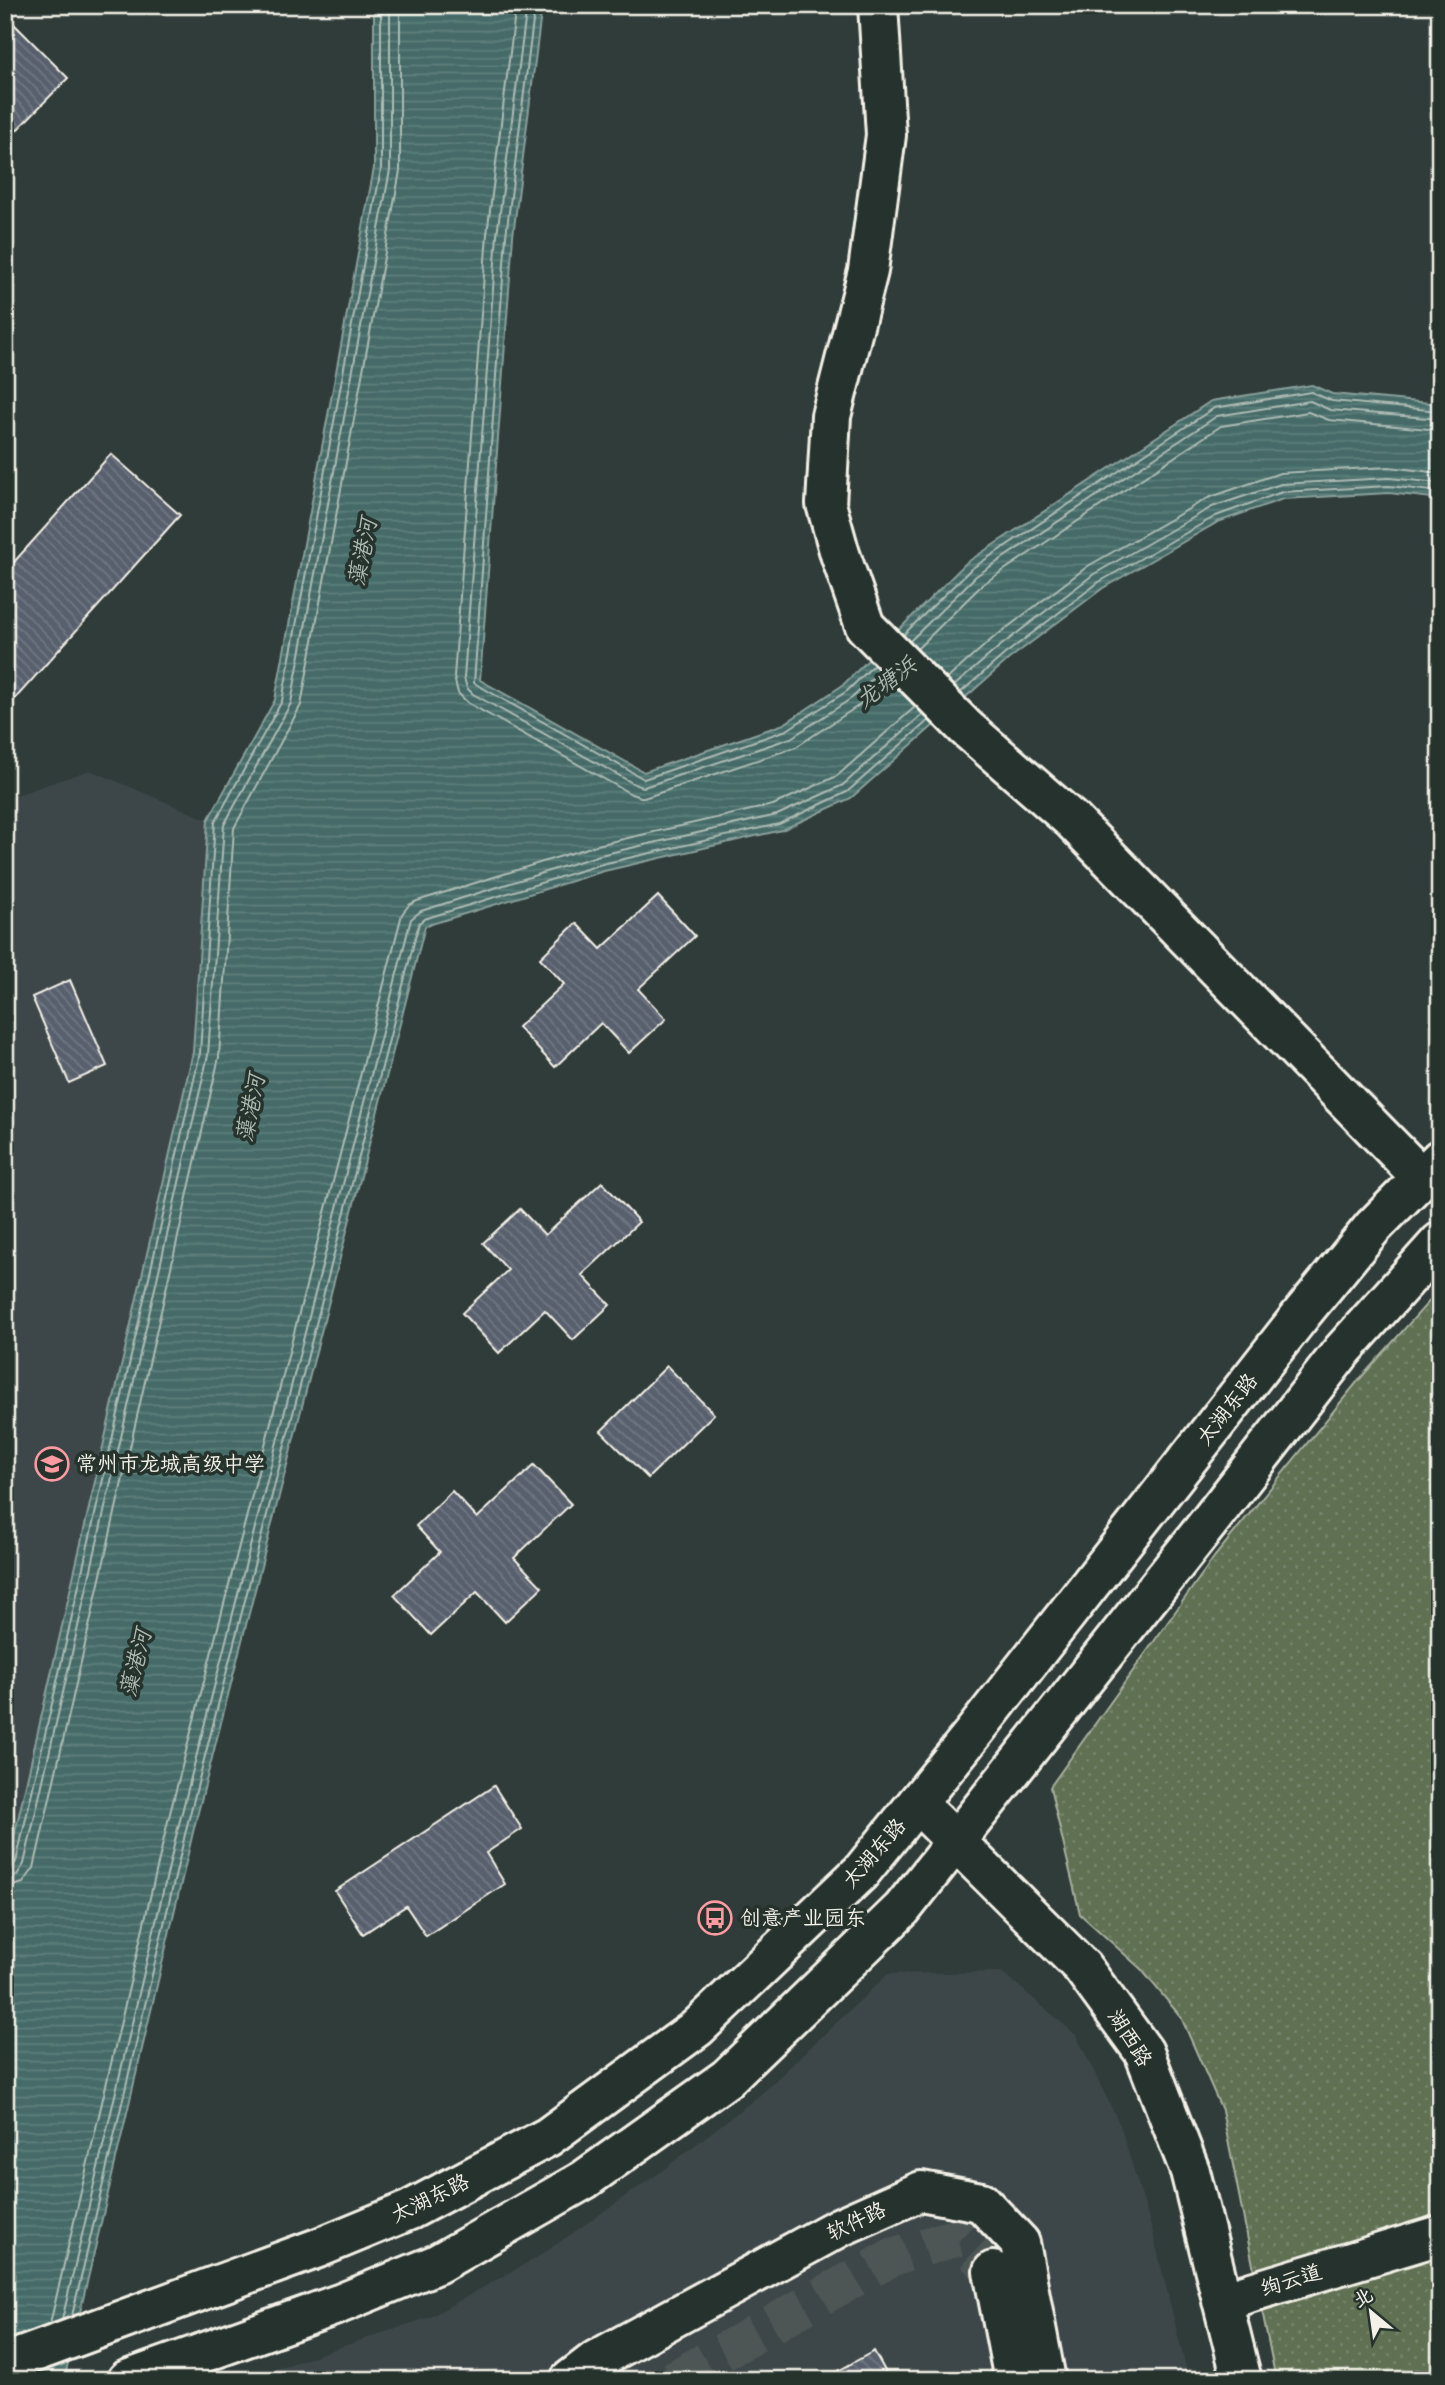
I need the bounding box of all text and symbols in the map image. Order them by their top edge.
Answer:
water label: 藻港河 [342,512,384,589]
water label: 龙塘浜 [850,649,923,715]
water label: 藻港河 [230,1068,272,1145]
street label: 太湖东路 [1191,1368,1264,1451]
school or university icon: 常州市龙城高级中学 [33,1445,71,1483]
place label: 常州市龙城高级中学 [76,1451,265,1478]
water label: 藻港河 [113,1622,159,1700]
street label: 太湖东路 [837,1813,912,1894]
bus stop icon: 创意产业园东 [696,1899,734,1937]
place label: 创意产业园东 [740,1905,866,1932]
street label: 湖西路 [1101,2004,1158,2072]
street label: 太湖东路 [387,2168,474,2229]
street label: 软件路 [822,2196,890,2247]
street label: 绚云道 [1257,2258,1325,2303]
north arrow [1336,2276,1406,2346]
text: 北 [1349,2283,1377,2313]

